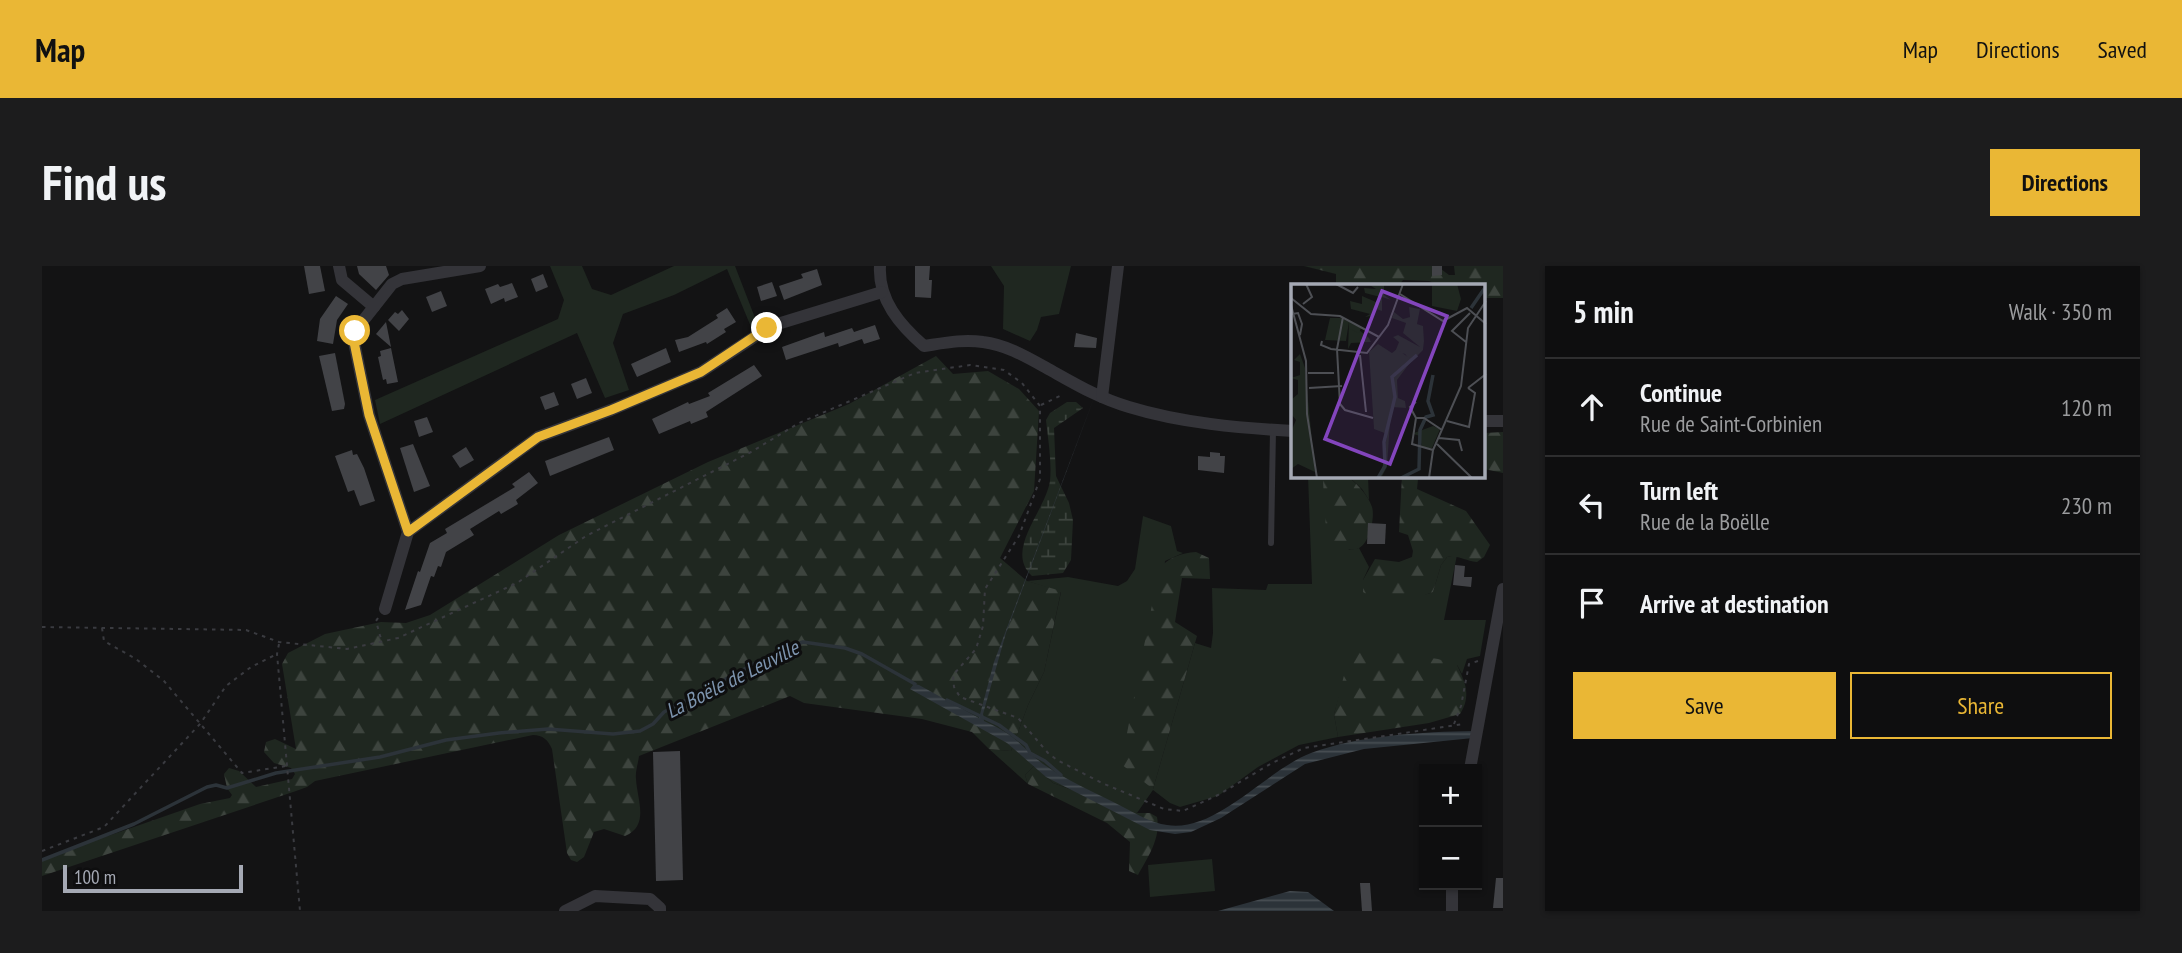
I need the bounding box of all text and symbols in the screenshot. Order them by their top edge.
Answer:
text: Map [35,28,85,71]
text: Map [1903,34,1938,65]
text: Directions [1976,34,2060,65]
text: Saved [2098,34,2147,65]
button: Directions [1990,149,2140,216]
text: Find us [42,150,166,214]
inset map [1291,284,1486,478]
text: 5 min [1573,292,1634,331]
text: Walk · 350 m [2009,297,2112,326]
route end [751,312,782,343]
route start [339,315,370,346]
text: Continue [1640,376,1722,409]
icon: ahead [1573,388,1611,426]
text: 120 m [2061,393,2112,422]
text: Rue de Saint-Corbinien [1640,409,1822,438]
text: Turn left [1640,474,1718,507]
icon: left [1573,486,1611,524]
text: 230 m [2061,491,2112,520]
text: Rue de la Boëlle [1640,507,1770,536]
icon: arrive [1573,584,1611,622]
text: Arrive at destination [1640,587,1829,620]
water label: La Boële de Leuville [661,633,804,724]
button: Save [1573,672,1836,739]
button: Share [1850,672,2112,739]
map controls [1419,764,1482,890]
button: + [1419,764,1482,827]
button: − [1419,827,1482,890]
scale bar [63,862,243,894]
text: 100 m [74,865,116,889]

